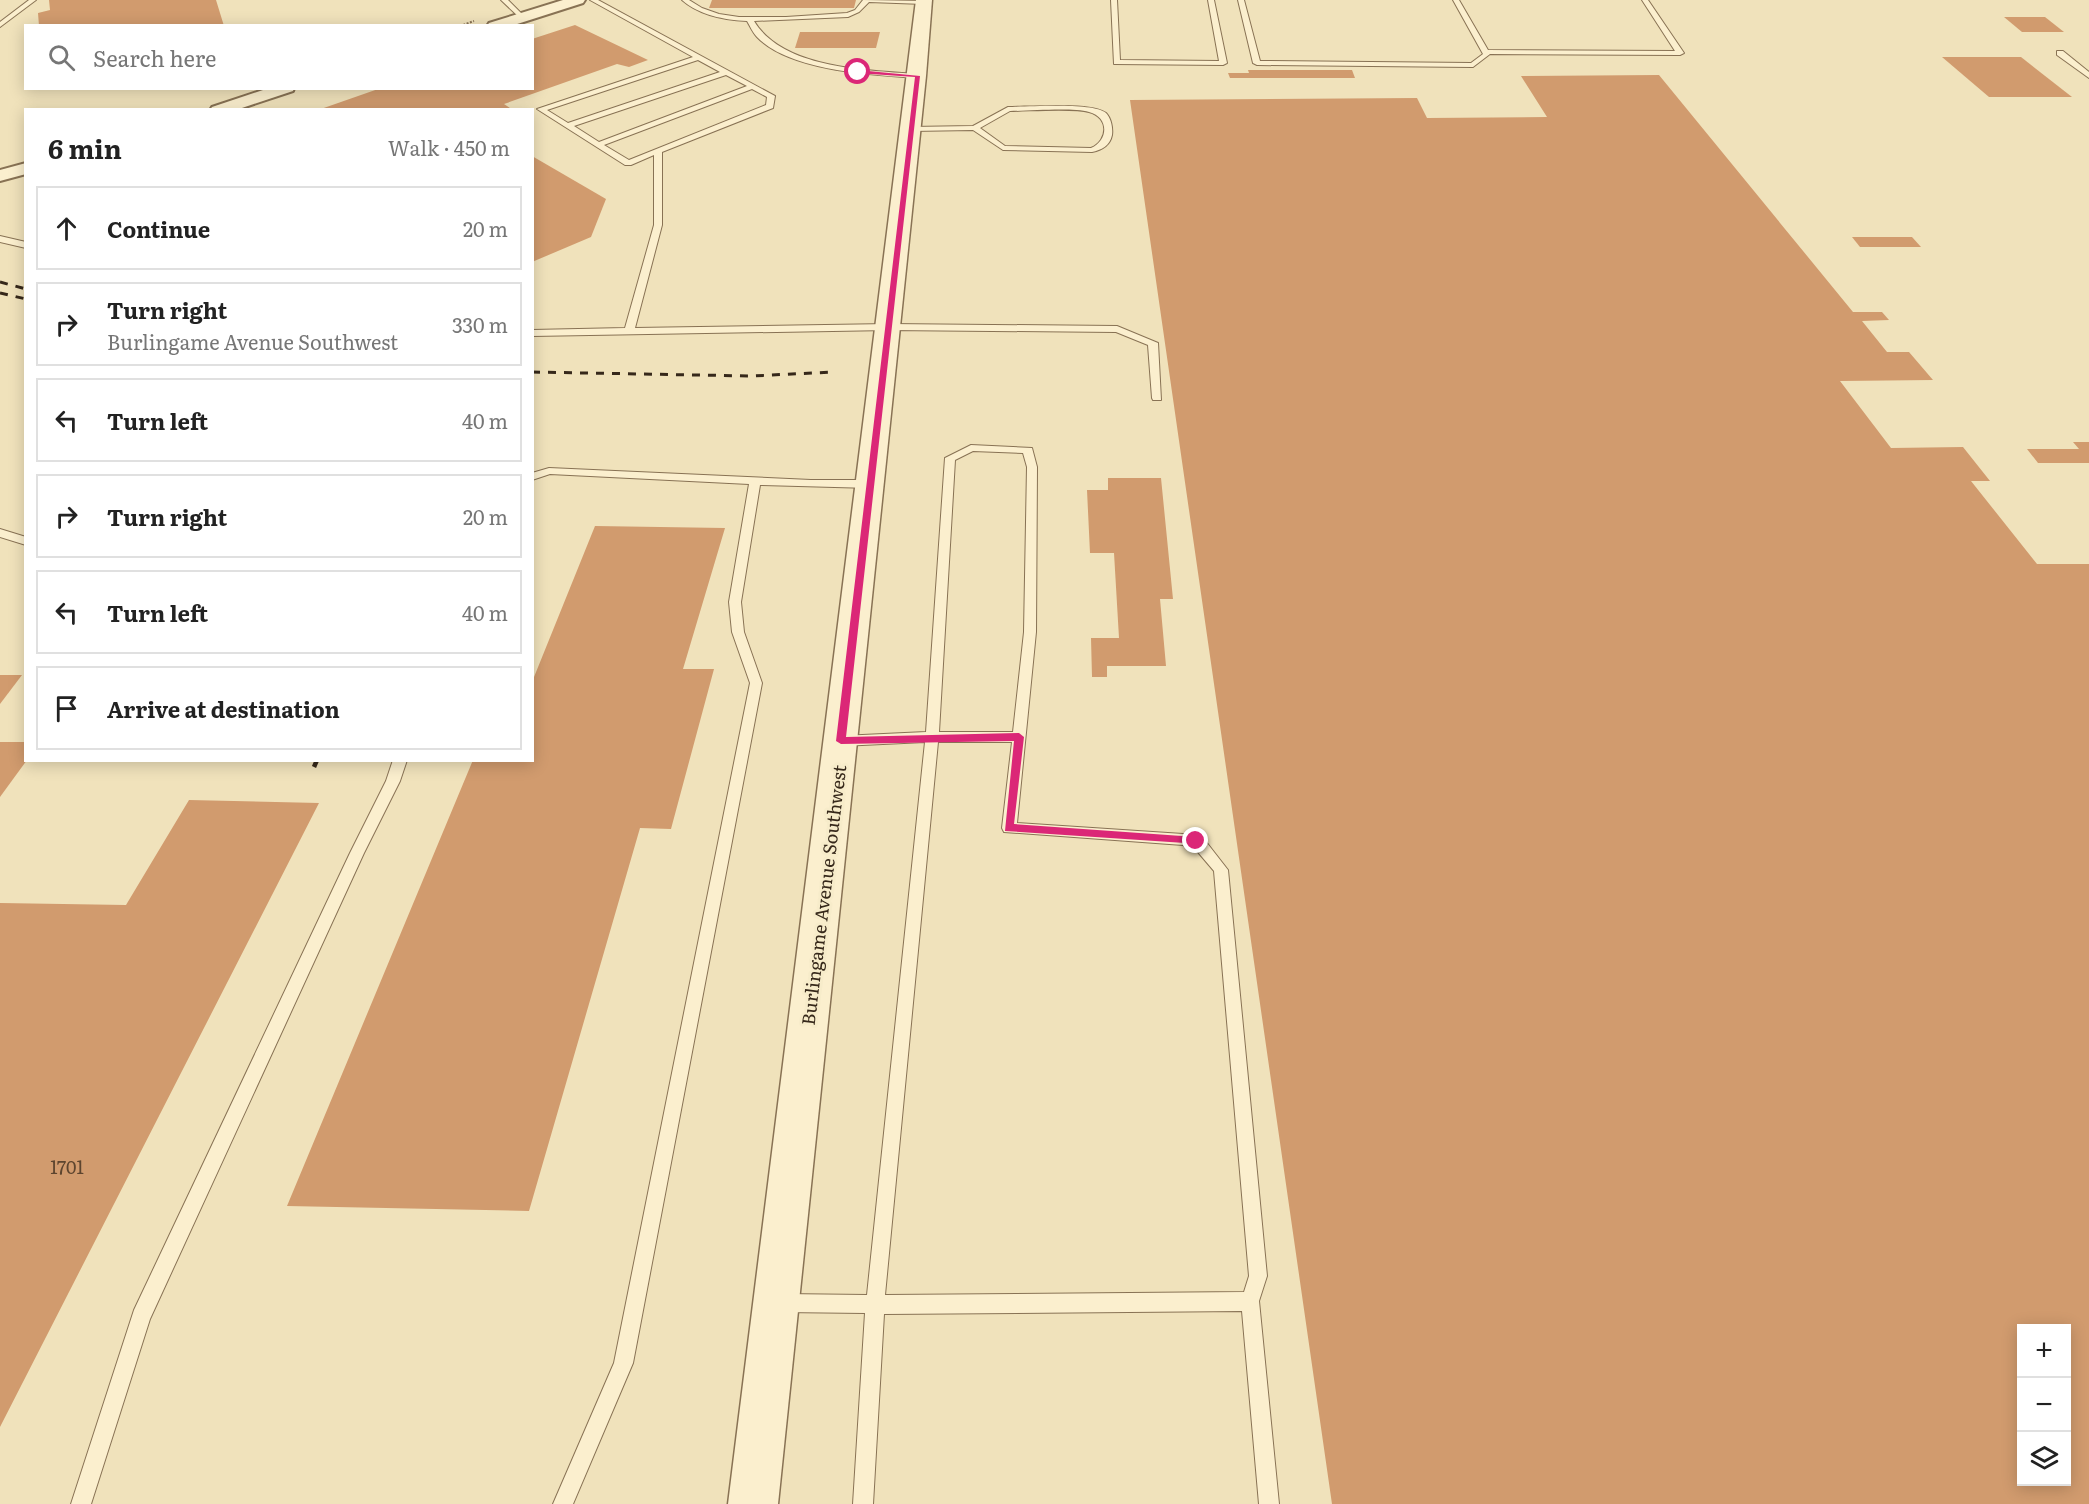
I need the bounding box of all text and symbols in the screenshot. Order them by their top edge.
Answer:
search box [24,24,534,90]
icon: search [45,41,78,74]
text: Search here [93,41,216,74]
route start [844,58,870,84]
text: 6 min [48,128,122,167]
text: Walk · 450 m [388,132,510,162]
icon: ahead [50,212,83,245]
text: Continue [107,212,210,245]
text: 20 m [463,213,508,243]
text: Turn right [107,293,227,326]
icon: right [50,308,83,341]
text: 330 m [452,309,508,339]
text: Burlingame Avenue Southwest [107,326,398,356]
icon: left [50,404,83,437]
text: Turn left [107,404,208,437]
text: 40 m [462,405,508,435]
icon: right [50,500,83,533]
text: Turn right [107,500,227,533]
text: 20 m [463,501,508,531]
icon: left [50,596,83,629]
text: Turn left [107,596,208,629]
text: 40 m [462,597,508,627]
icon: arrive [50,692,83,725]
text: Arrive at destination [107,692,340,725]
street label: Burlingame Avenue Southwest [794,763,852,1027]
route end [1182,827,1208,853]
house number: 1701 [50,1153,84,1180]
map controls [2017,1324,2071,1486]
button: + [2017,1324,2071,1378]
button: − [2017,1378,2071,1432]
button: layers [2017,1432,2071,1486]

